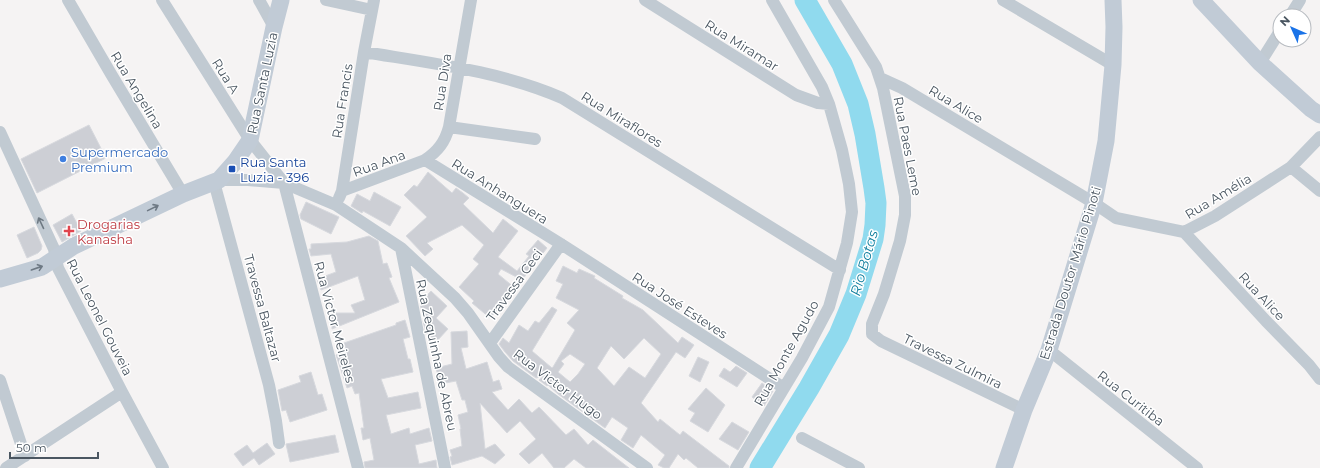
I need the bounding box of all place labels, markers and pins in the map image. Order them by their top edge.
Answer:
place label: Supermercado Premium [71,144,168,175]
marker: Supermercado Premium [58,154,68,164]
place label: Rua Santa Luzia - 396 [240,154,309,185]
marker: Rua Santa Luzia - 396 [227,164,237,174]
place label: Drogarias Kanasha [77,216,140,247]
marker: Drogarias Kanasha [64,226,74,236]

